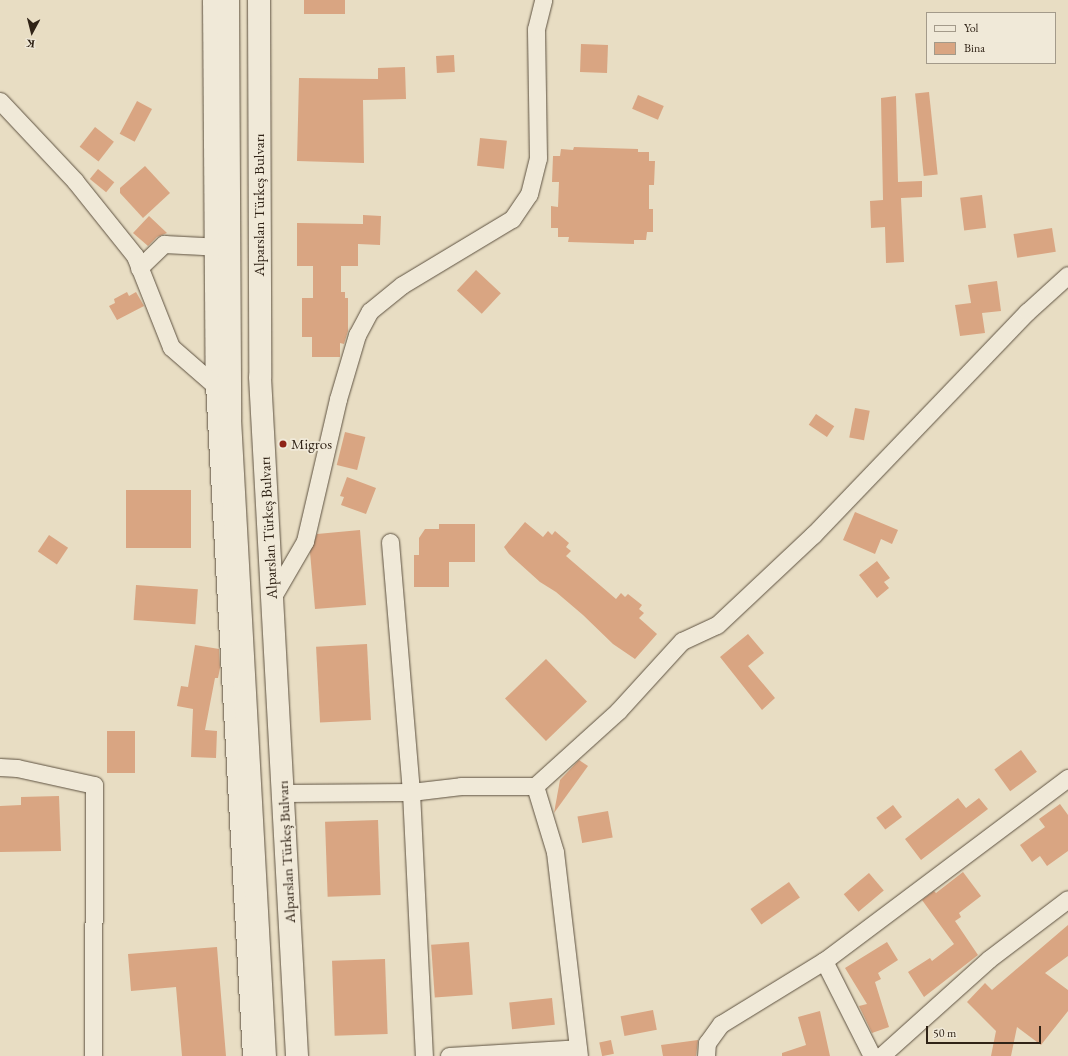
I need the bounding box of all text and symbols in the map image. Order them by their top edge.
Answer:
north arrow [12,12,52,52]
legend [926,12,1056,64]
text: Yol [964,20,978,36]
text: K [26,36,36,51]
text: Bina [964,40,985,56]
street label: Alparslan Türkeş Bulvarı [250,134,268,276]
place label: Migros [291,435,332,453]
marker: Migros [278,439,288,449]
street label: Alparslan Türkeş Bulvarı [255,456,281,600]
street label: Alparslan Türkeş Bulvarı [273,780,299,924]
scale bar [928,1018,1043,1044]
text: 50 m [933,1025,956,1041]

